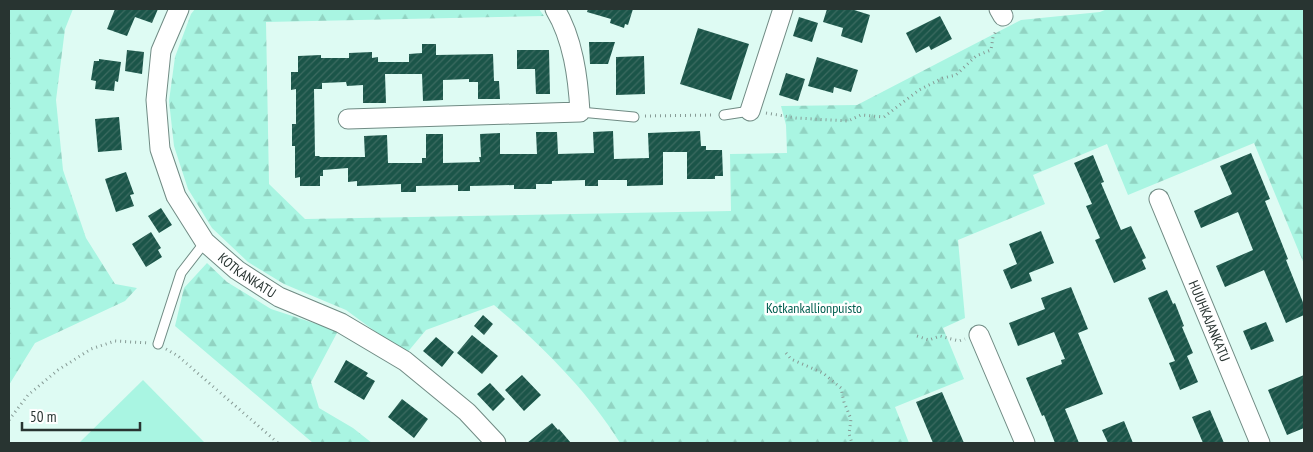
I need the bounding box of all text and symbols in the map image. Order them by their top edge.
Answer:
street label: KOTKANKATU [214,249,280,302]
street label: HUUHKAJANKATU [1185,278,1234,364]
park label: Kotkankallionpuisto [766,299,862,317]
scale bar [22,400,140,432]
text: 50 m [30,407,56,426]

